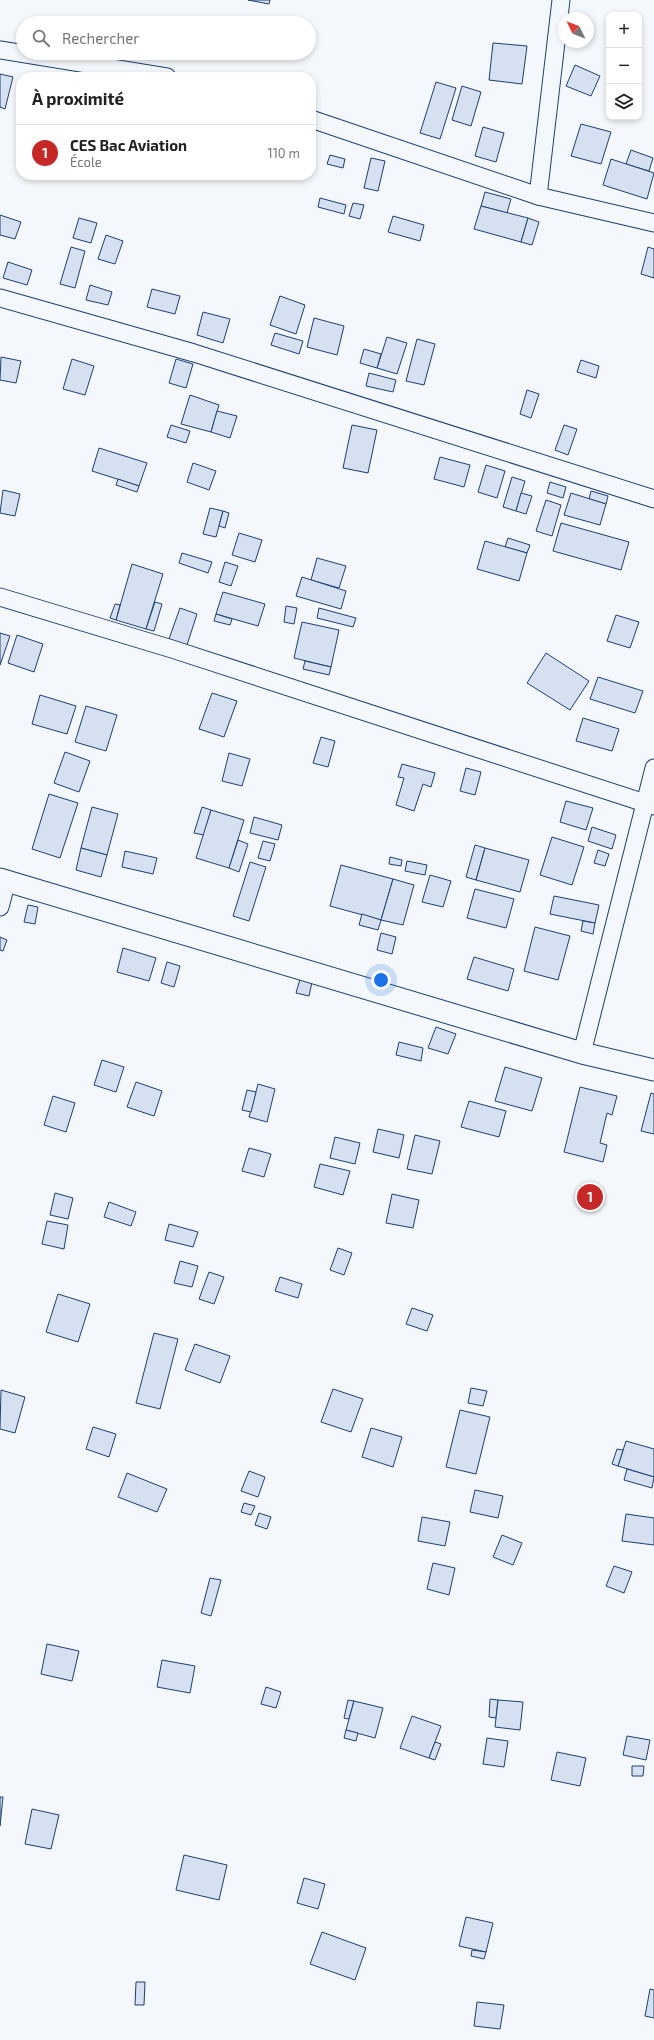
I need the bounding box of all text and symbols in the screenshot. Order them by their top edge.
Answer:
north arrow [558,12,594,48]
map controls [606,12,642,120]
button: + [606,12,642,48]
search box [16,16,316,60]
icon: search [30,27,52,49]
text: Rechercher [62,29,139,47]
button: − [606,48,642,84]
button: layers [606,84,642,120]
text: À proximité [32,88,124,108]
text: CES Bac Aviation [70,136,187,154]
text: 1 [42,145,48,161]
text: 110 m [268,145,300,161]
text: École [70,154,102,170]
your location [371,970,391,990]
pin: 1 [577,1182,603,1212]

